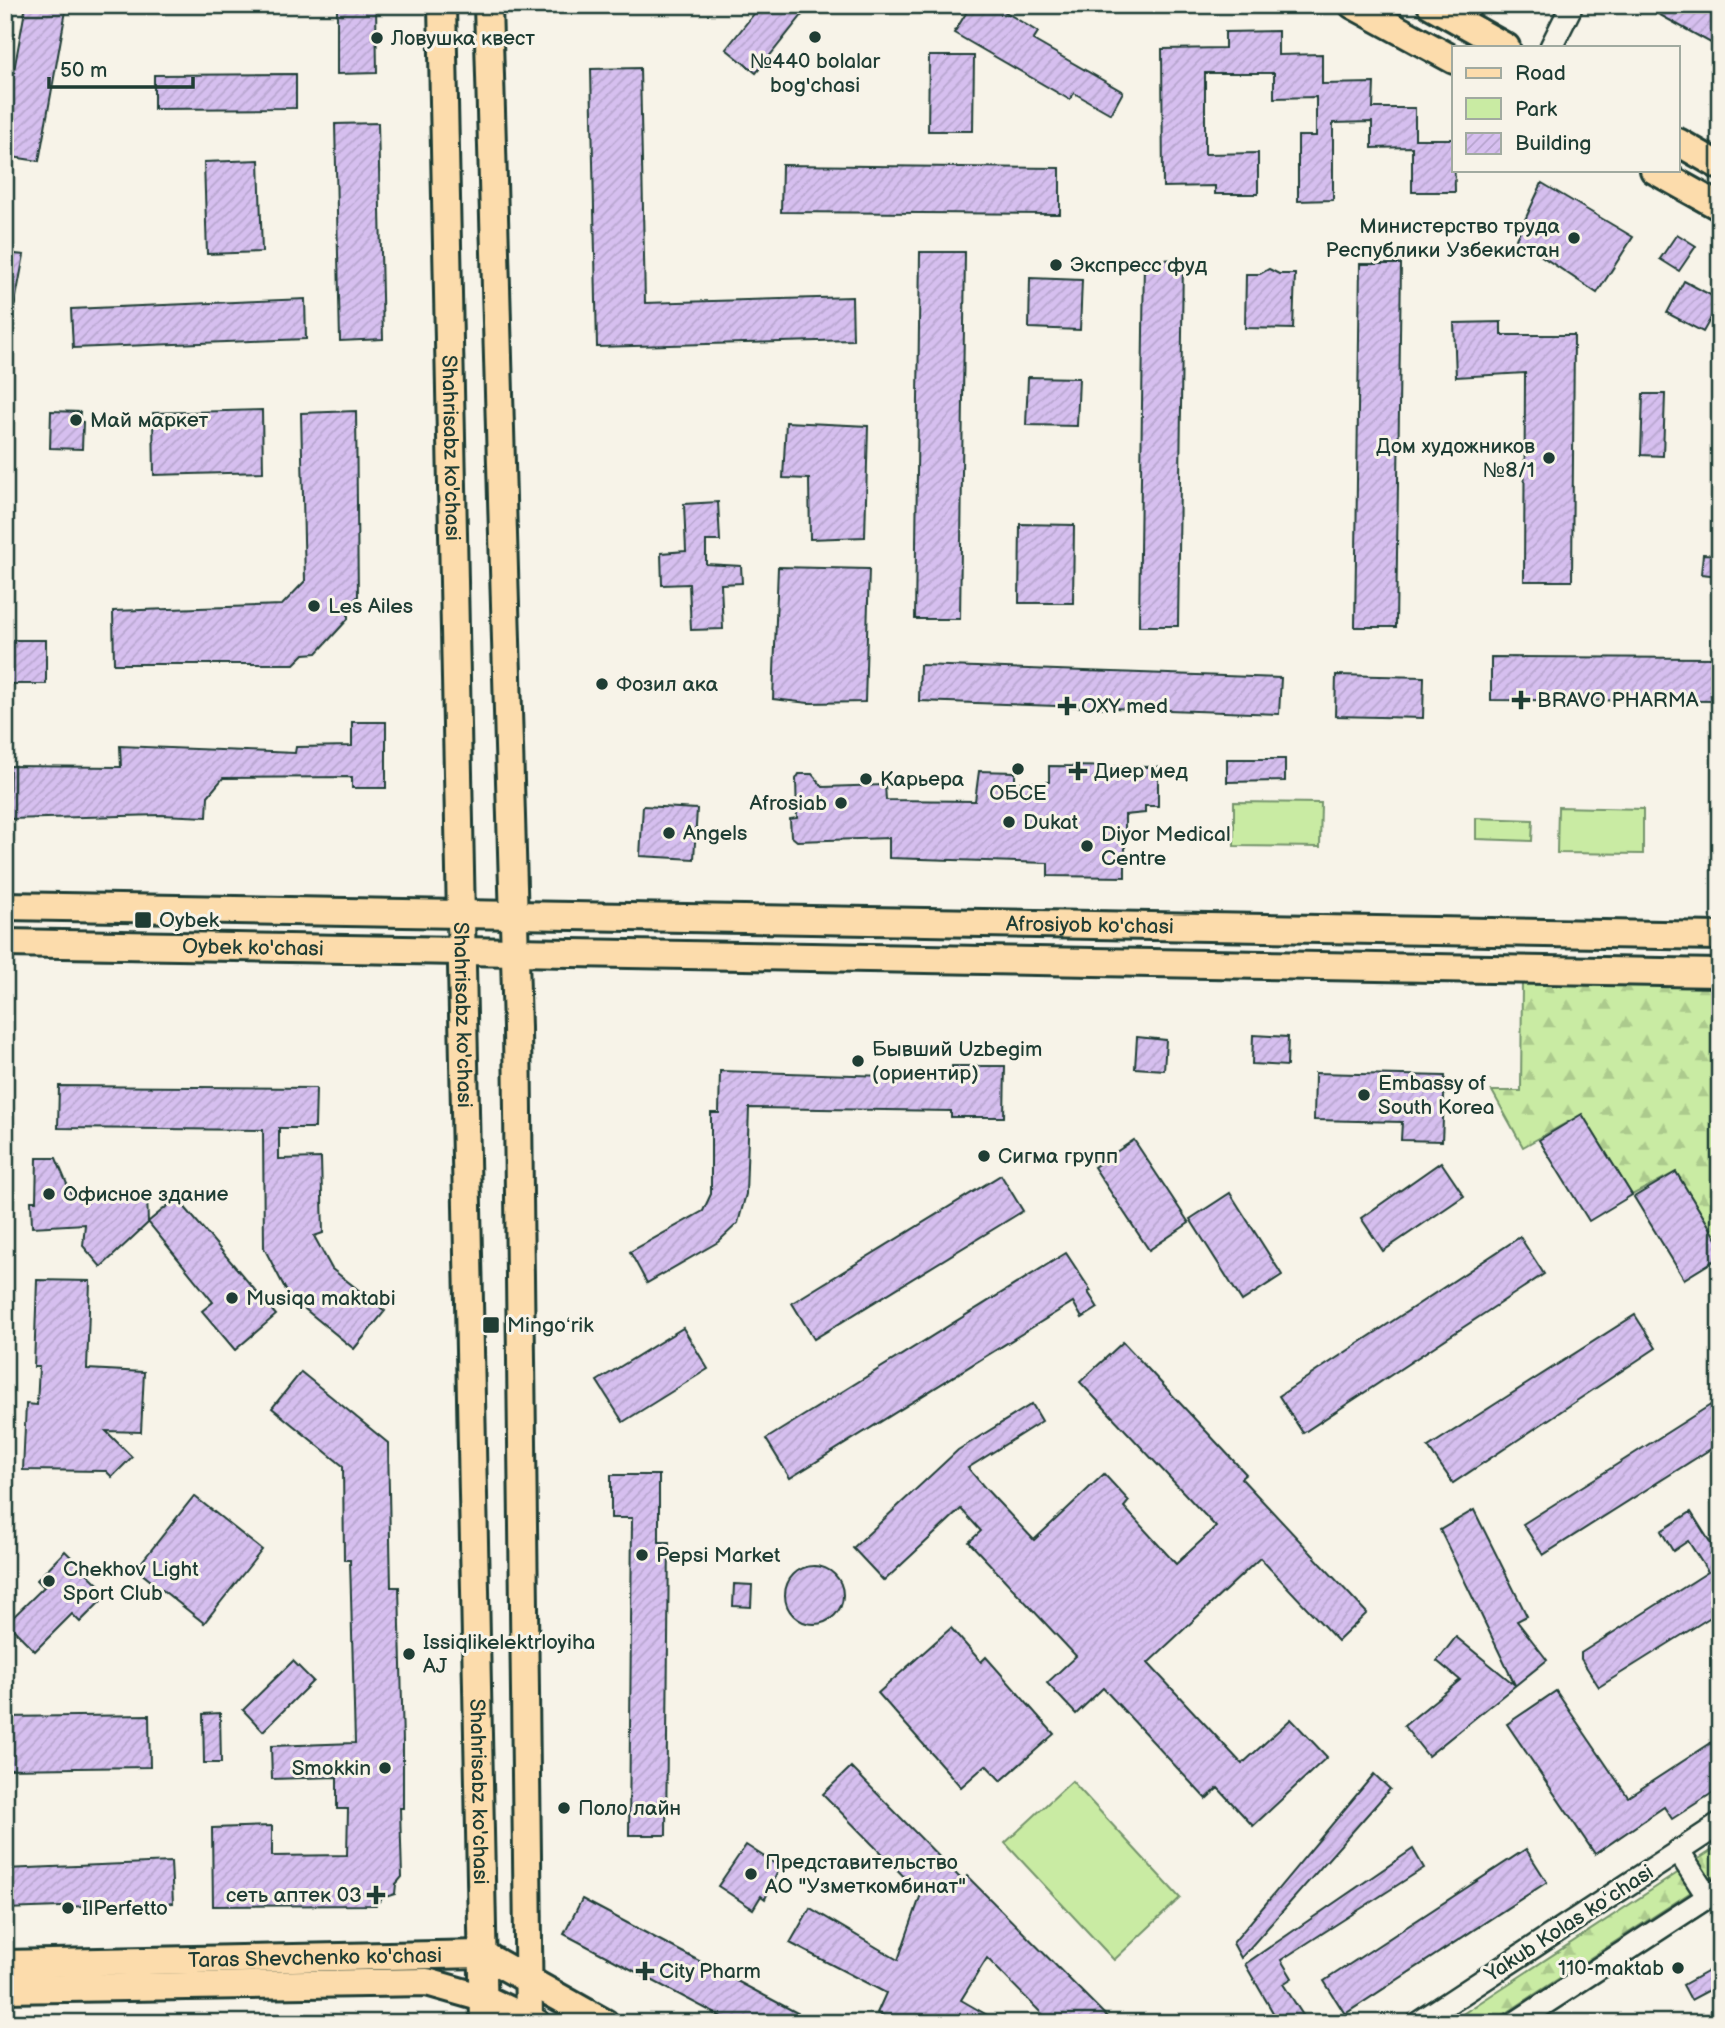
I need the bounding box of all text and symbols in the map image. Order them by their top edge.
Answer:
place label: Ловушка квест [390,26,535,51]
marker: №440 bolalar bog'chasi [807,29,823,45]
marker: Ловушка квест [369,30,385,46]
scale bar [49,46,192,90]
legend [1452,46,1680,172]
place label: №440 bolalar bog'chasi [750,49,881,98]
text: 50 m [60,58,107,83]
text: Road [1515,61,1566,86]
text: Park [1515,97,1558,122]
text: Building [1515,131,1591,156]
place label: Министерство труда Республики Узбекистан [1325,214,1561,263]
marker: Министерство труда Республики Узбекистан [1566,230,1582,246]
place label: Экспресс фуд [1070,253,1208,278]
marker: Экспресс фуд [1048,257,1064,273]
street label: Shahrisabz ko'chasi [436,355,465,541]
place label: Май маркет [90,408,209,433]
marker: Май маркет [68,412,84,428]
place label: Дом художников №8/1 [1376,434,1535,483]
marker: Дом художников №8/1 [1541,450,1557,466]
place label: Les Ailes [328,594,413,619]
marker: Les Ailes [306,598,322,614]
place label: Фозил ака [616,672,719,697]
marker: Фозил ака [594,676,610,692]
place label: BRAVO PHARMA [1537,688,1699,713]
marker: BRAVO PHARMA [1511,690,1531,710]
place label: OXY med [1081,694,1168,719]
marker: OXY med [1059,698,1075,714]
place label: Диер мед [1094,759,1188,784]
marker: ОБСЕ [1010,761,1026,777]
marker: Диер мед [1068,761,1088,781]
place label: Карьера [880,767,965,792]
marker: Карьера [858,771,874,787]
place label: ОБСЕ [989,781,1047,806]
place label: Afrosiab [750,791,827,816]
marker: Afrosiab [833,795,849,811]
place label: Dukat [1023,810,1079,835]
marker: Dukat [1001,814,1017,830]
place label: Angels [683,821,747,846]
place label: Diyor Medical Centre [1101,822,1231,871]
marker: Angels [661,825,677,841]
marker: Diyor Medical Centre [1079,838,1095,854]
place label: Oybek [159,908,220,933]
marker: Oybek [133,910,153,930]
street label: Afrosiyob ko'chasi [1006,912,1174,939]
street label: Shahrisabz ko'chasi [448,922,477,1108]
street label: Oybek ko'chasi [182,934,324,962]
place label: Бывший Uzbegim (ориентир) [872,1037,1042,1086]
marker: Бывший Uzbegim (ориентир) [850,1053,866,1069]
place label: Embassy of South Korea [1378,1071,1495,1120]
marker: Embassy of South Korea [1356,1087,1372,1103]
place label: Сигма групп [998,1144,1118,1169]
marker: Сигма групп [976,1148,992,1164]
place label: Офисное здание [63,1182,229,1207]
marker: Офисное здание [41,1186,57,1202]
place label: Musiqa maktabi [246,1286,396,1311]
marker: Musiqa maktabi [224,1290,240,1306]
place label: Mingoʻrik [507,1313,594,1338]
marker: Mingoʻrik [481,1315,501,1335]
place label: Pepsi Market [656,1543,781,1568]
marker: Pepsi Market [634,1547,650,1563]
place label: Chekhov Light Sport Club [63,1557,199,1606]
marker: Chekhov Light Sport Club [41,1573,57,1589]
place label: Issiqlikelektrloyiha AJ [423,1630,596,1679]
marker: Issiqlikelektrloyiha AJ [401,1646,417,1662]
street label: Shahrisabz ko'chasi [464,1698,493,1885]
place label: Smokkin [292,1756,371,1781]
marker: Smokkin [377,1760,393,1776]
place label: Поло лайн [578,1796,681,1821]
marker: Поло лайн [556,1800,572,1816]
place label: Представительство АО "Узметкомбинат" [764,1850,966,1899]
street label: Yakub Kolas koʻchasi [1479,1860,1658,1988]
marker: Представительство АО "Узметкомбинат" [743,1866,759,1882]
place label: сеть аптек 03 [226,1883,362,1908]
marker: сеть аптек 03 [368,1887,384,1903]
place label: IlPerfetto [82,1896,168,1921]
marker: IlPerfetto [60,1900,76,1916]
street label: Taras Shevchenko ko'chasi [188,1943,442,1973]
place label: 110-maktab [1558,1956,1664,1981]
place label: City Pharm [659,1959,761,1984]
marker: 110-maktab [1670,1960,1686,1976]
marker: City Pharm [637,1963,653,1979]

